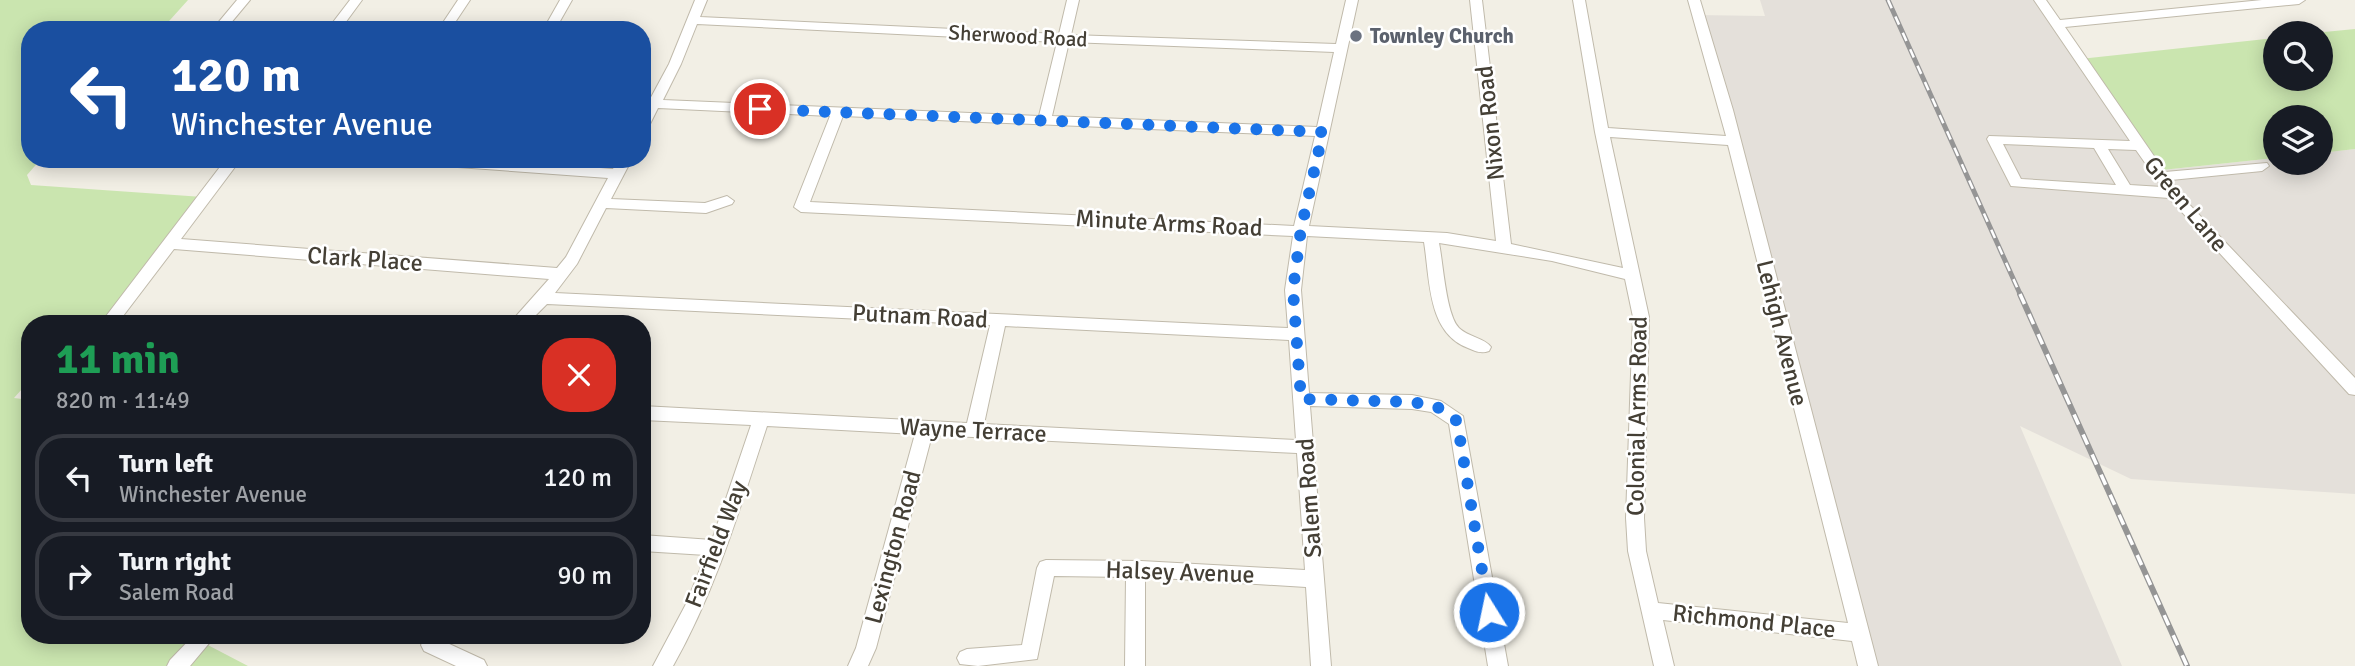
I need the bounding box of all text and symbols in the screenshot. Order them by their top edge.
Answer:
street label: Sherwood Road [948,19,1088,53]
map controls [2263,21,2333,175]
button: search [2263,21,2333,91]
place label: Townley Church [1370,23,1514,49]
marker: Townley Church [1348,28,1364,44]
text: 120 m [171,45,301,105]
icon: left [56,49,147,140]
street label: Nixon Road [1469,64,1511,182]
pin [730,79,790,139]
icon: arrive [741,90,779,128]
text: Winchester Avenue [171,105,433,144]
button: layers [2263,105,2333,175]
street label: Green Lane [2137,150,2235,258]
street label: Minute Arms Road [1075,203,1263,243]
street label: Clark Place [306,240,424,278]
street label: Lehigh Avenue [1749,257,1815,409]
street label: Putnam Road [851,297,989,335]
street label: Colonial Arms Road [1620,316,1654,516]
text: 11 min [56,334,180,385]
button: close [542,338,616,412]
text: 820 m · 11:49 [56,386,190,415]
street label: Wayne Terrace [899,411,1047,449]
street label: Salem Road [1290,437,1328,559]
text: Turn left [119,448,213,480]
icon: left [60,459,98,497]
text: 120 m [543,462,612,494]
street label: Lexington Road [858,467,928,627]
street label: Fairfield Way [678,476,754,612]
text: Winchester Avenue [119,480,307,509]
text: Turn right [119,546,231,578]
street label: Halsey Avenue [1105,554,1255,590]
icon: right [60,557,98,595]
text: 90 m [557,560,612,592]
position arrow [1452,575,1526,649]
text: Salem Road [119,578,234,607]
street label: Richmond Place [1671,598,1837,644]

